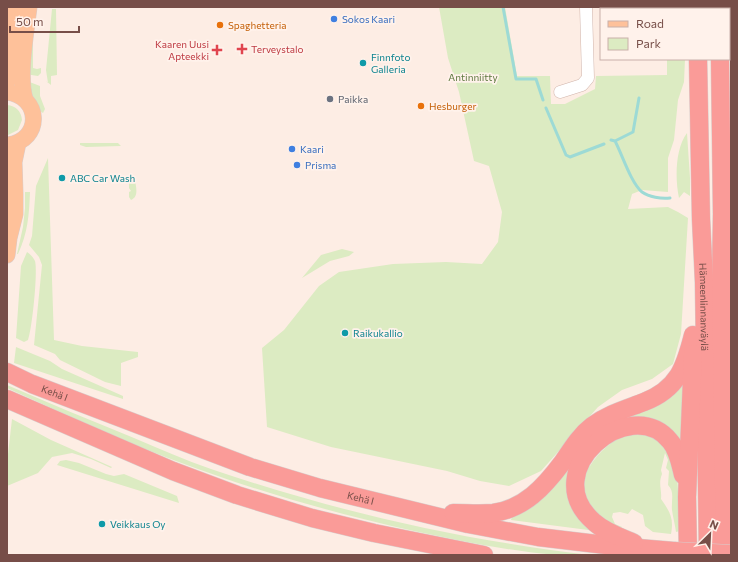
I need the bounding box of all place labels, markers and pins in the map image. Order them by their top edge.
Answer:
place label: Sokos Kaari [342,13,395,25]
marker: Sokos Kaari [329,14,339,24]
place label: Spaghetteria [228,19,287,31]
marker: Spaghetteria [215,20,225,30]
place label: Kaaren Uusi Apteekki [155,38,209,62]
marker: Terveystalo [236,43,248,55]
place label: Terveystalo [251,43,304,55]
marker: Kaaren Uusi Apteekki [212,45,222,55]
place label: Finnfoto Galleria [371,51,410,75]
marker: Finnfoto Galleria [358,58,368,68]
place label: Paikka [338,93,368,105]
marker: Paikka [325,94,335,104]
place label: Hesburger [429,100,476,112]
marker: Hesburger [416,101,426,111]
place label: Kaari [300,143,324,155]
marker: Kaari [287,144,297,154]
place label: Prisma [305,159,336,171]
marker: Prisma [292,160,302,170]
place label: ABC Car Wash [70,172,135,184]
marker: ABC Car Wash [57,173,67,183]
place label: Raikukallio [353,327,403,339]
marker: Raikukallio [340,328,350,338]
place label: Veikkaus Oy [110,518,165,530]
marker: Veikkaus Oy [97,519,107,529]

